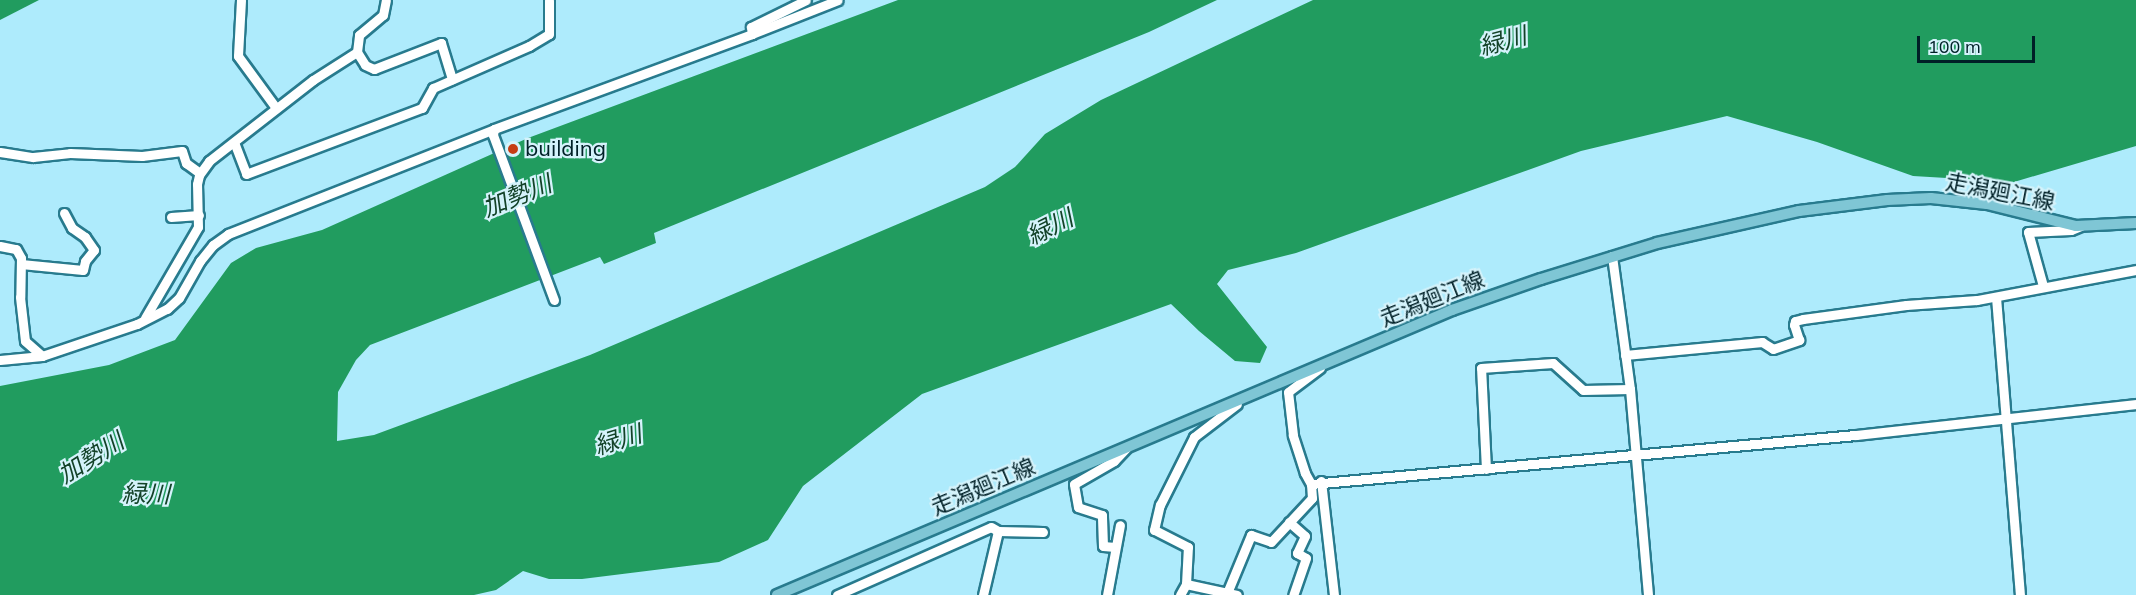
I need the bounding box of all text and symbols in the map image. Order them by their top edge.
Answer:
water label: 緑川 [1476,21,1530,61]
scale bar [1920,24,2038,62]
text: 100 m [1928,35,1981,58]
place label: building [525,136,606,162]
marker: building [506,142,520,156]
water label: 加勢川 [478,169,556,223]
street label: 走潟廻江線 [1943,169,2057,215]
water label: 緑川 [1022,204,1078,250]
street label: 走潟廻江線 [1376,266,1488,332]
water label: 緑川 [591,419,645,461]
water label: 加勢川 [53,427,129,489]
street label: 走潟廻江線 [927,453,1039,521]
water label: 緑川 [122,479,170,509]

